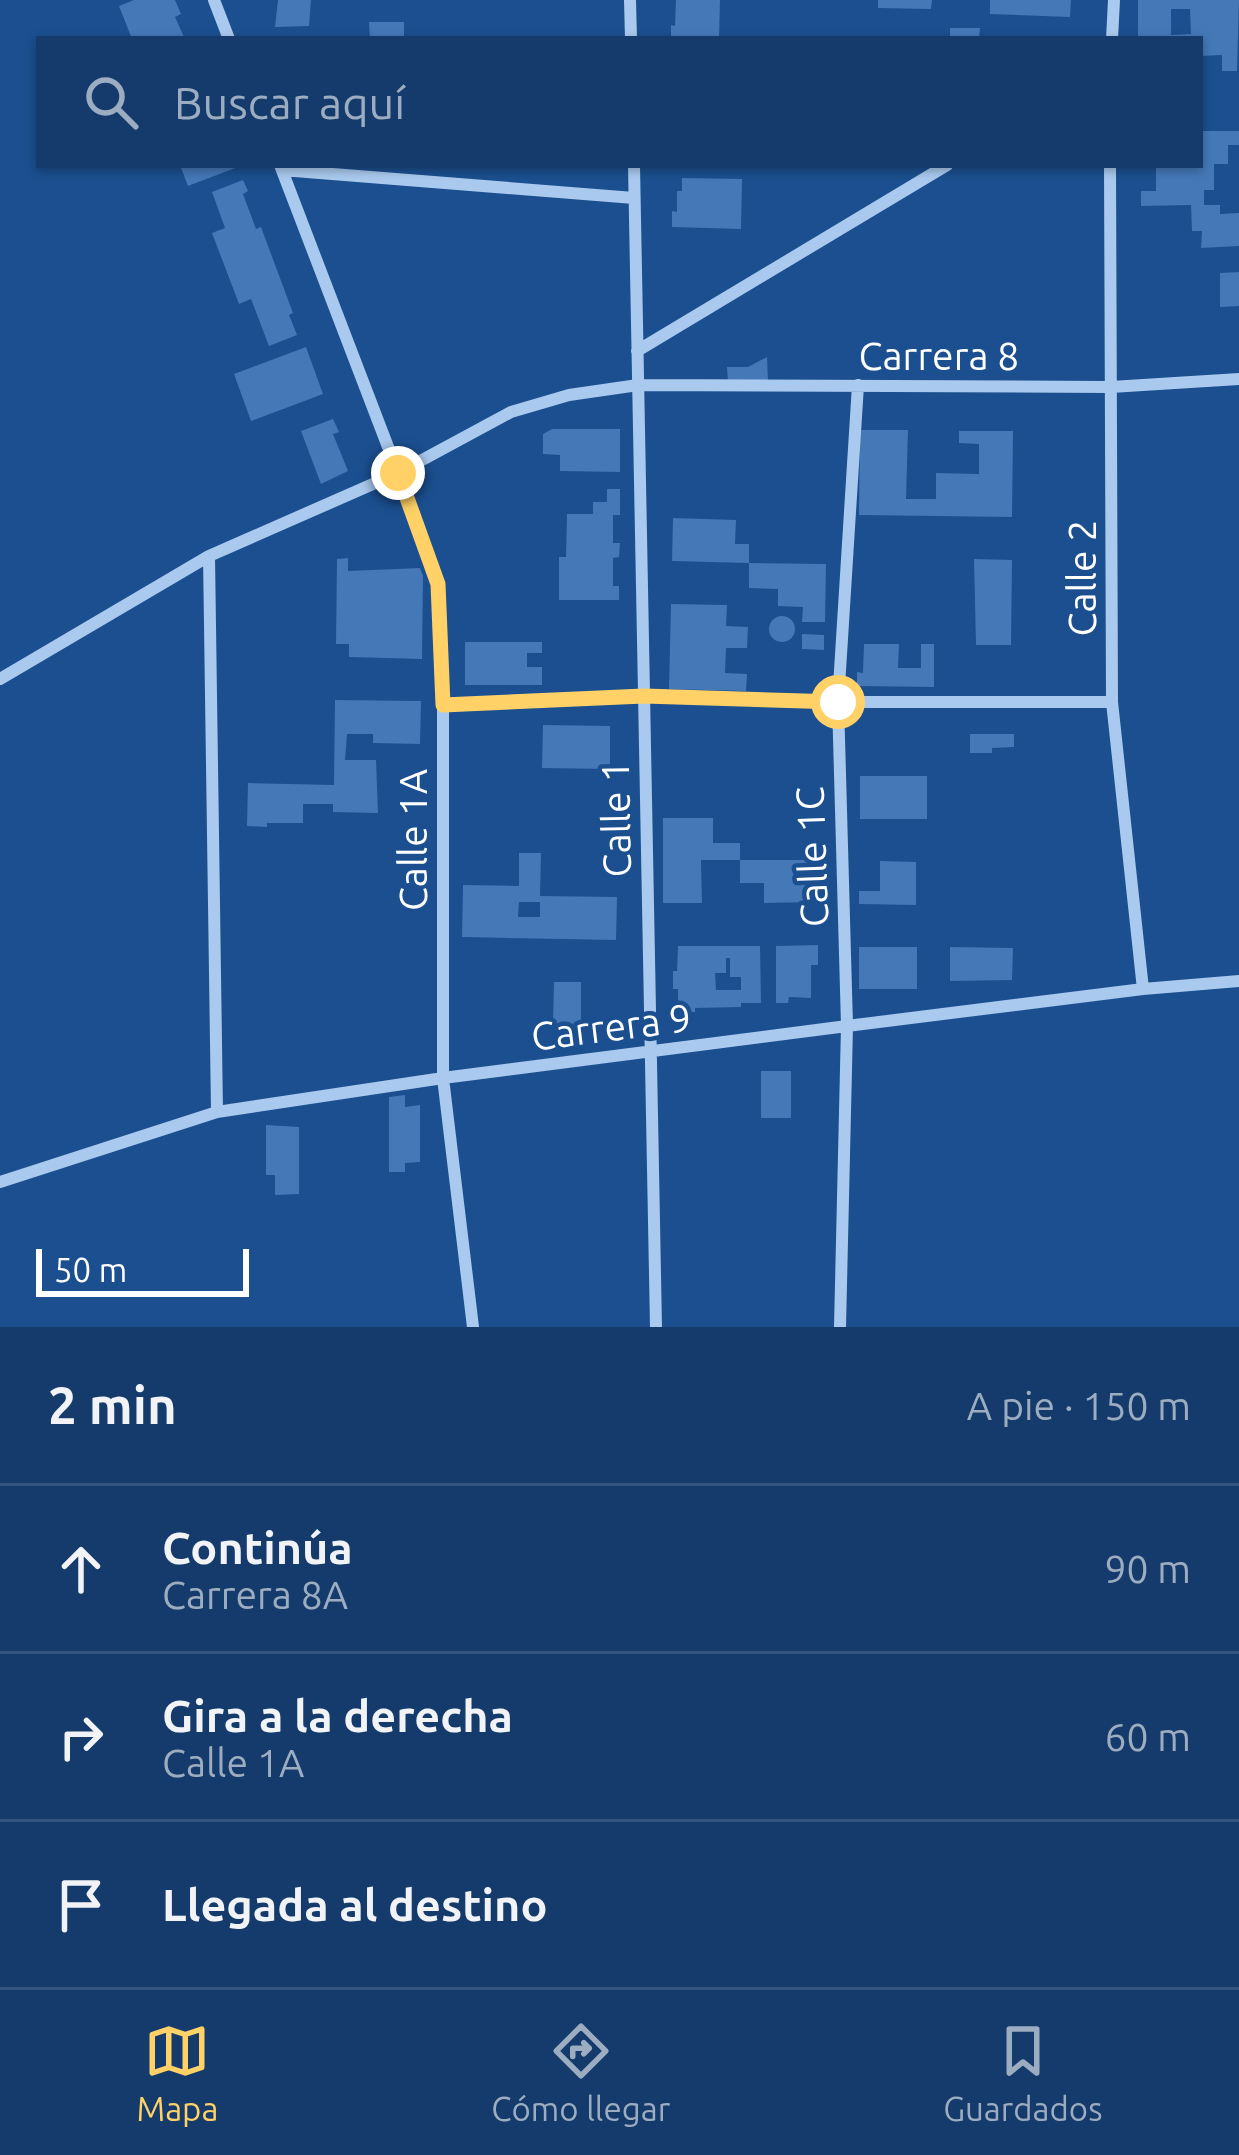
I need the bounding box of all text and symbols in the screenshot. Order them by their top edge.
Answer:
search box [36,36,1203,168]
icon: search [78,69,144,135]
text: Buscar aquí [174,77,405,128]
street label: Carrera 8 [859,334,1019,377]
route end [371,446,425,500]
street label: Calle 2 [1060,520,1103,636]
route start [811,675,865,729]
street label: Calle 1 [593,760,638,878]
street label: Calle 1A [391,769,434,911]
street label: Calle 1C [788,786,835,928]
street label: Carrera 9 [529,995,693,1058]
scale bar [36,1243,249,1296]
text: 50 m [54,1251,127,1288]
text: 2 min [48,1376,177,1434]
text: A pie · 150 m [967,1384,1191,1427]
text: Continúa [162,1522,353,1573]
icon: ahead [48,1536,114,1602]
text: 90 m [1104,1547,1191,1590]
text: Carrera 8A [162,1573,348,1616]
text: Gira a la derecha [162,1690,513,1741]
icon: right [48,1704,114,1770]
text: 60 m [1104,1715,1191,1758]
text: Calle 1A [162,1741,304,1784]
icon: arrive [48,1872,114,1938]
text: Llegada al destino [162,1879,547,1930]
tab: Mapa [136,2018,218,2127]
tab: Cómo llegar [491,2018,670,2127]
tab: Guardados [943,2018,1102,2127]

